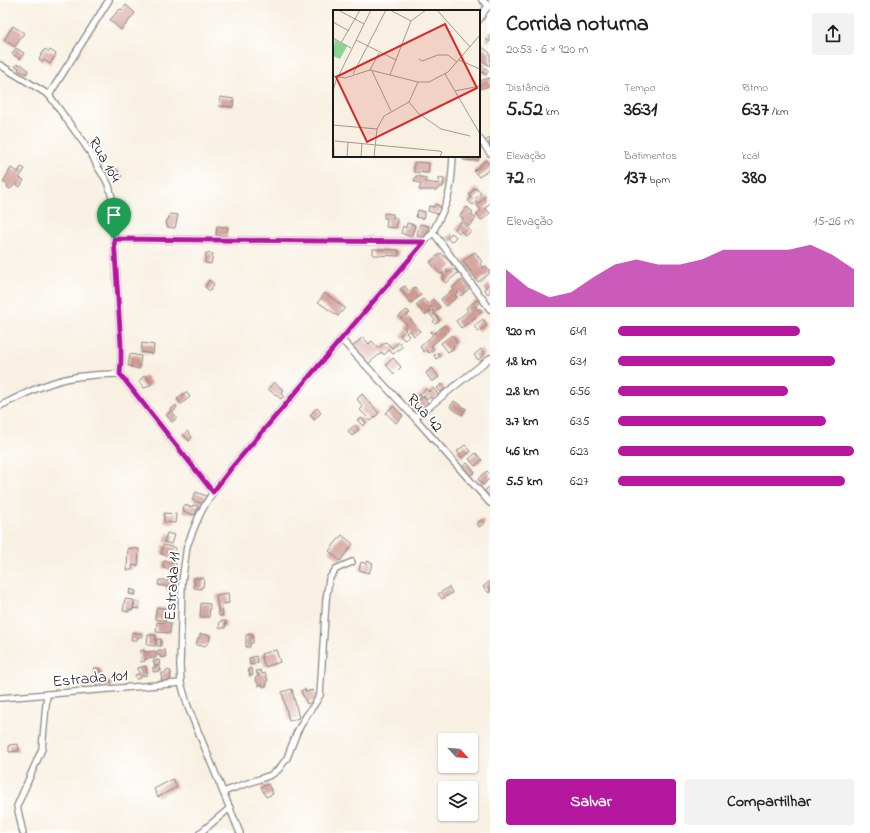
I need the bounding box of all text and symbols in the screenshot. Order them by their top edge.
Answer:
text: Corrida noturna [506,9,649,41]
inset map [333,10,480,157]
button: share [812,13,854,55]
text: 20:53 · 6 × 920 m [506,40,588,59]
text: Distância [506,80,550,96]
text: Tempo [624,80,655,96]
text: Ritmo [742,80,768,96]
text: 5.52 [506,96,543,125]
text: 36:31 [624,96,657,125]
text: 6:37 [742,96,769,125]
text: km [543,104,559,120]
text: /km [769,104,789,120]
street label: Rua 104 [82,133,127,188]
text: Elevação [506,148,546,164]
text: Batimentos [624,148,677,164]
text: kcal [742,148,760,164]
text: 72 [506,164,524,193]
text: 137 [624,164,647,193]
text: 380 [742,164,766,193]
text: m [524,172,535,188]
text: bpm [647,172,670,188]
pin [97,198,131,239]
icon: arrive [103,204,125,226]
text: Elevação [506,212,553,231]
text: 15–26 m [813,212,854,231]
text: 920 m [506,322,535,341]
text: 6:49 [570,322,586,341]
text: 1.8 km [506,352,537,371]
text: 6:31 [570,352,586,371]
text: 2.8 km [506,382,539,401]
text: 6:56 [570,382,590,401]
street label: Rua 42 [400,389,449,438]
text: 3.7 km [506,412,538,431]
text: 6:35 [570,412,590,431]
text: 4.6 km [506,442,539,461]
text: 6:23 [570,442,589,461]
text: 5.5 km [506,472,543,491]
text: 6:27 [570,472,589,491]
street label: Estrada 11 [159,551,187,621]
street label: Estrada 101 [51,664,129,694]
north arrow [438,733,478,773]
map controls [438,733,478,821]
button: Salvar [506,779,676,825]
button: Compartilhar [684,779,854,825]
button: layers [438,781,478,821]

